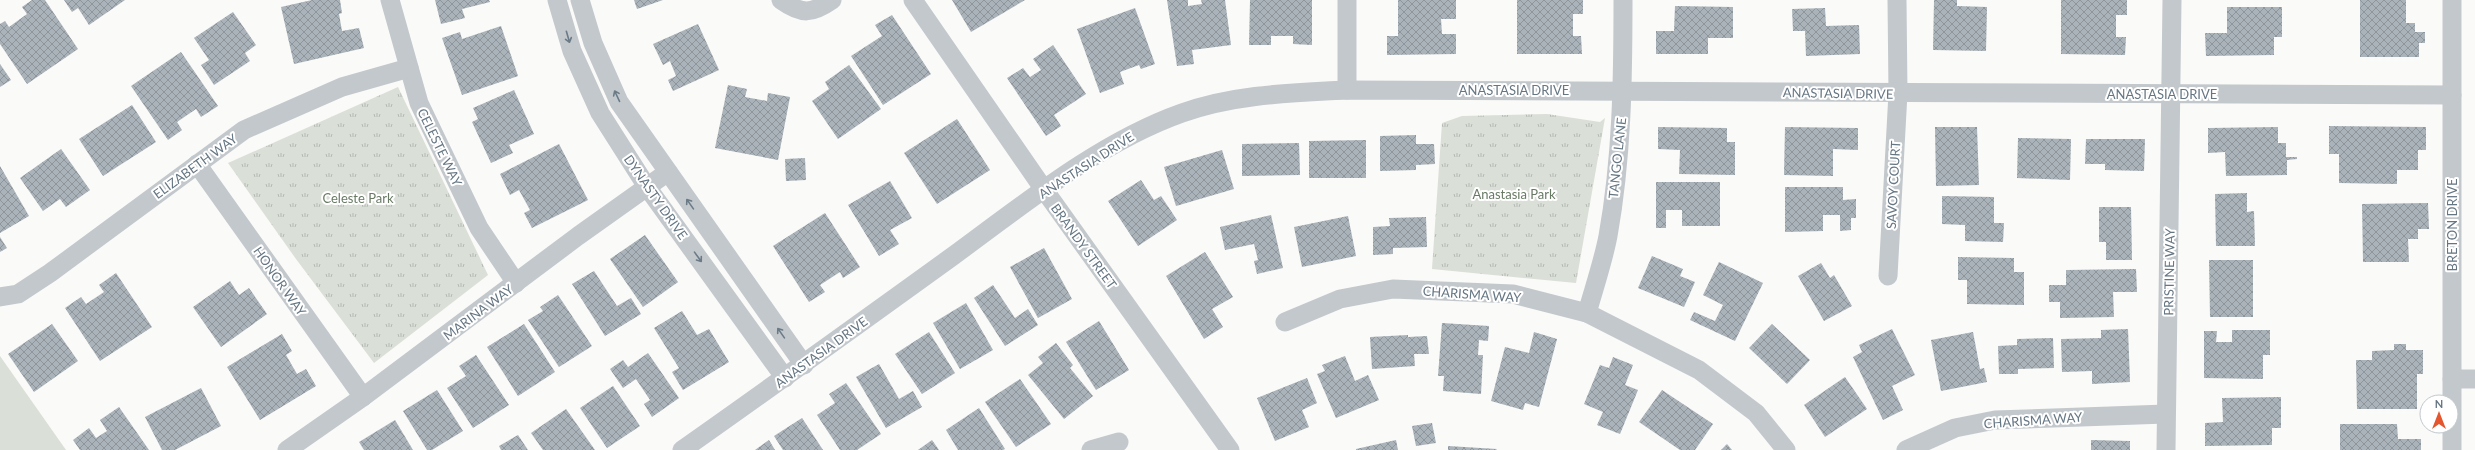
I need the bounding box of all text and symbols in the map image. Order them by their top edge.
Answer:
one-way arrow [565,31,572,44]
street label: ANASTASIA DRIVE [1459,82,1569,98]
street label: ANASTASIA DRIVE [1783,84,1893,102]
street label: ANASTASIA DRIVE [2107,86,2217,102]
one-way arrow [613,91,620,103]
street label: CELESTE WAY [414,105,466,189]
street label: TANGO LANE [1605,117,1629,199]
street label: ANASTASIA DRIVE [1035,128,1137,202]
street label: ELIZABETH WAY [150,130,241,202]
street label: SAVOY COURT [1883,140,1903,230]
street label: DYNASTY DRIVE [621,152,691,242]
street label: BRETON DRIVE [2444,179,2460,271]
park label: Anastasia Park [1472,186,1556,202]
park label: Celeste Park [322,190,394,206]
one-way arrow [686,199,694,210]
street label: BRANDY STREET [1048,200,1120,292]
street label: PRISTINE WAY [2160,227,2178,316]
street label: HONOR WAY [250,243,310,319]
one-way arrow [694,251,702,262]
street label: MARINA WAY [440,280,517,343]
street label: CHARISMA WAY [1422,283,1523,305]
street label: ANASTASIA DRIVE [772,313,870,391]
one-way arrow [777,328,785,339]
north arrow [2419,394,2459,434]
text: N [2435,397,2443,410]
street label: CHARISMA WAY [1983,409,2084,431]

